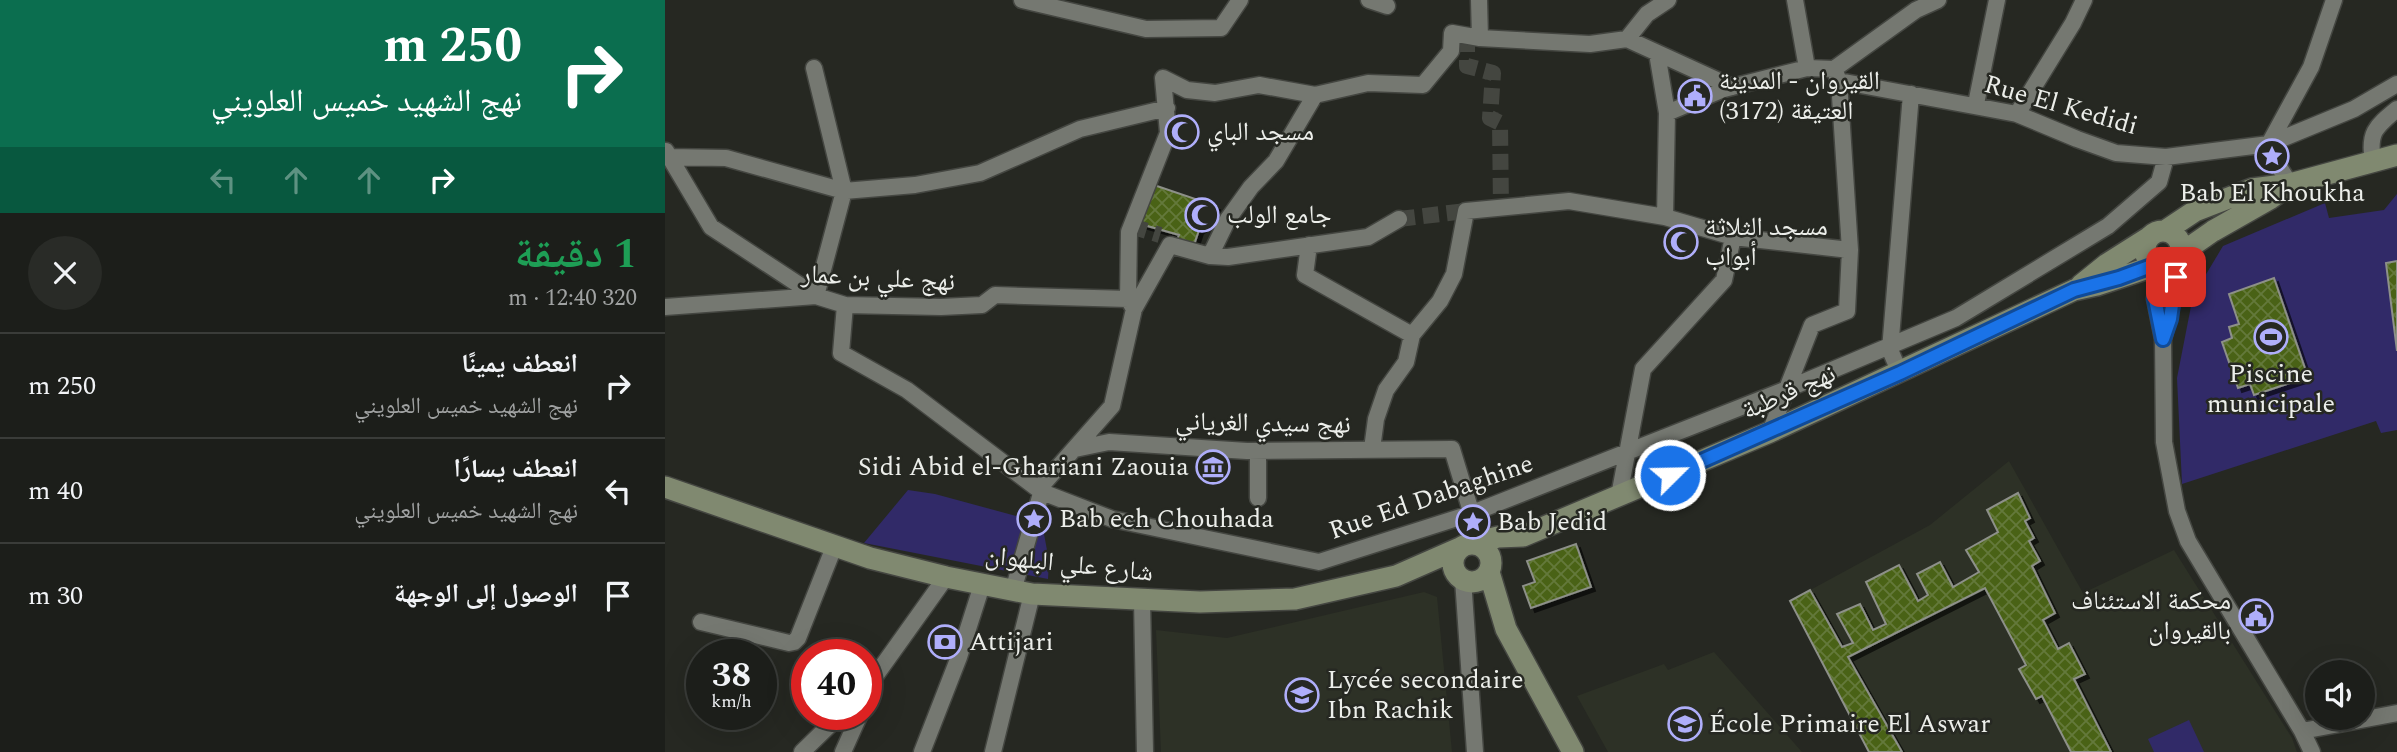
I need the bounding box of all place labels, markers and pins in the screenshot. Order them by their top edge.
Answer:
place label: القيروان - المدينة العتيقة (3172) [1719,61,1880,131]
public building icon: القيروان - المدينة العتيقة (3172) [1676,77,1714,115]
place label: مسجد الباي [1207,112,1314,152]
mosque icon: مسجد الباي [1163,113,1201,151]
place icon: Bab El Khoukha [2253,137,2291,175]
place label: Bab El Khoukha [2179,173,2365,213]
place label: جامع الولب [1227,195,1332,235]
mosque icon: جامع الولب [1183,196,1221,234]
place label: مسجد الثلاثة أبواب [1705,207,1828,277]
mosque icon: مسجد الثلاثة أبواب [1662,223,1700,261]
pin [2146,247,2206,307]
sports icon: Piscine municipale [2252,318,2290,356]
place label: Piscine municipale [2207,354,2335,424]
place label: Sidi Abid el-Ghariani Zaouia [858,447,1189,487]
museum icon: Sidi Abid el-Ghariani Zaouia [1194,448,1232,486]
place label: Bab ech Chouhada [1059,499,1274,539]
place icon: Bab ech Chouhada [1015,500,1053,538]
place label: Bab Jedid [1497,502,1607,542]
place icon: Bab Jedid [1454,503,1492,541]
place label: محكمة الاستئناف بالقيروان [2071,581,2231,651]
public building icon: محكمة الاستئناف بالقيروان [2237,597,2275,635]
place label: Attijari [969,622,1054,662]
bank icon: Attijari [926,623,964,661]
place label: Lycée secondaire Ibn Rachik [1327,660,1524,730]
school or university icon: Lycée secondaire Ibn Rachik [1283,676,1321,714]
place label: École Primaire El Aswar [1709,704,1991,744]
school or university icon: École Primaire El Aswar [1666,705,1704,743]

